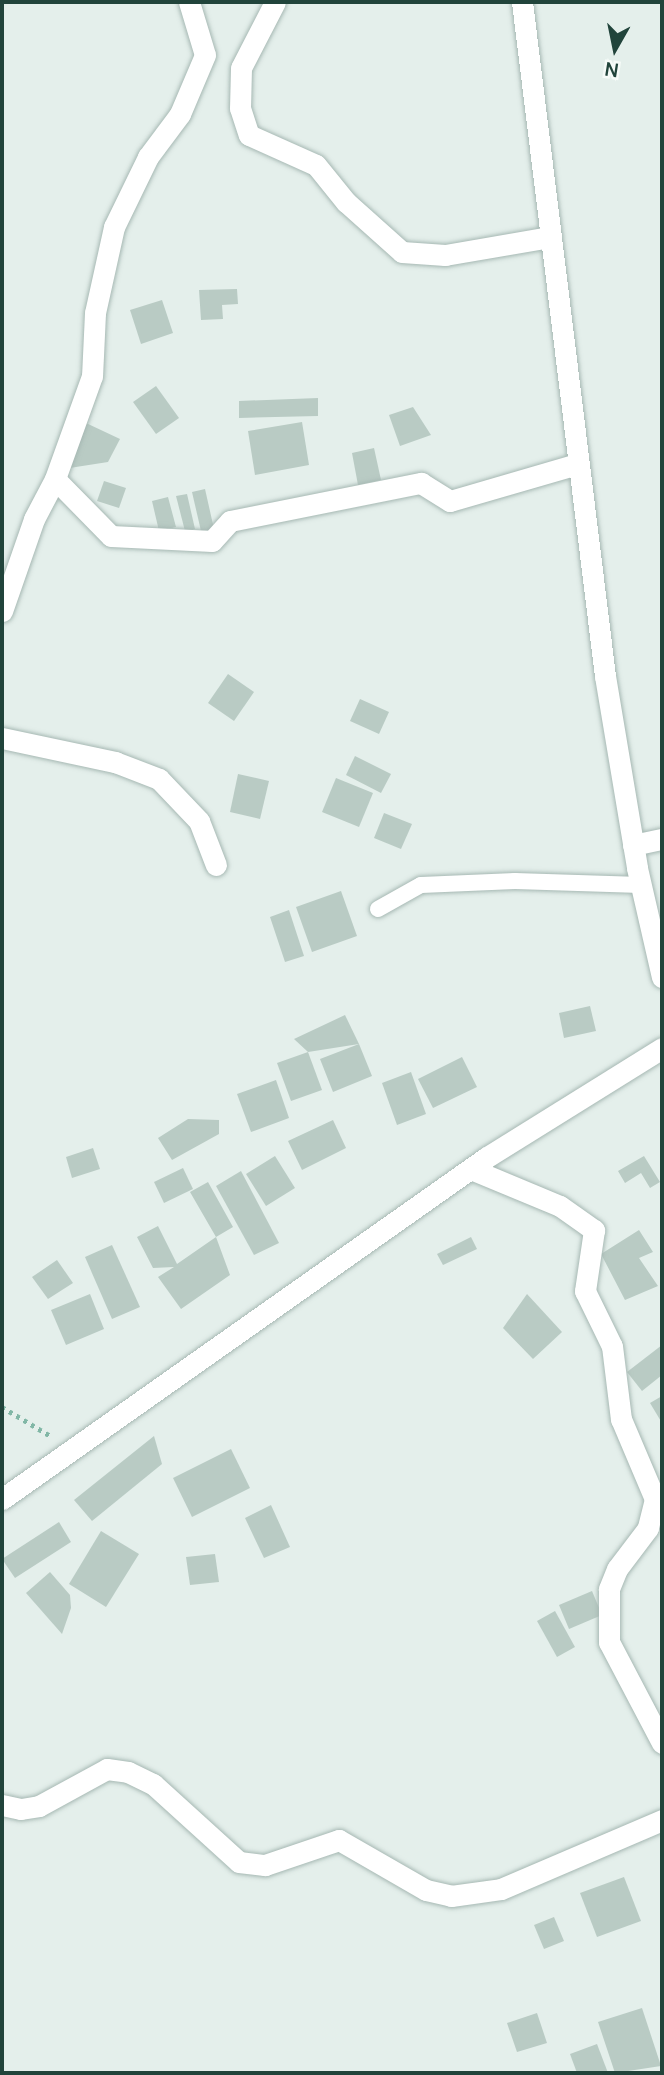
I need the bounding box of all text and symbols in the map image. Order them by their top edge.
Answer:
north arrow [580,14,650,84]
text: N [603,56,620,84]

